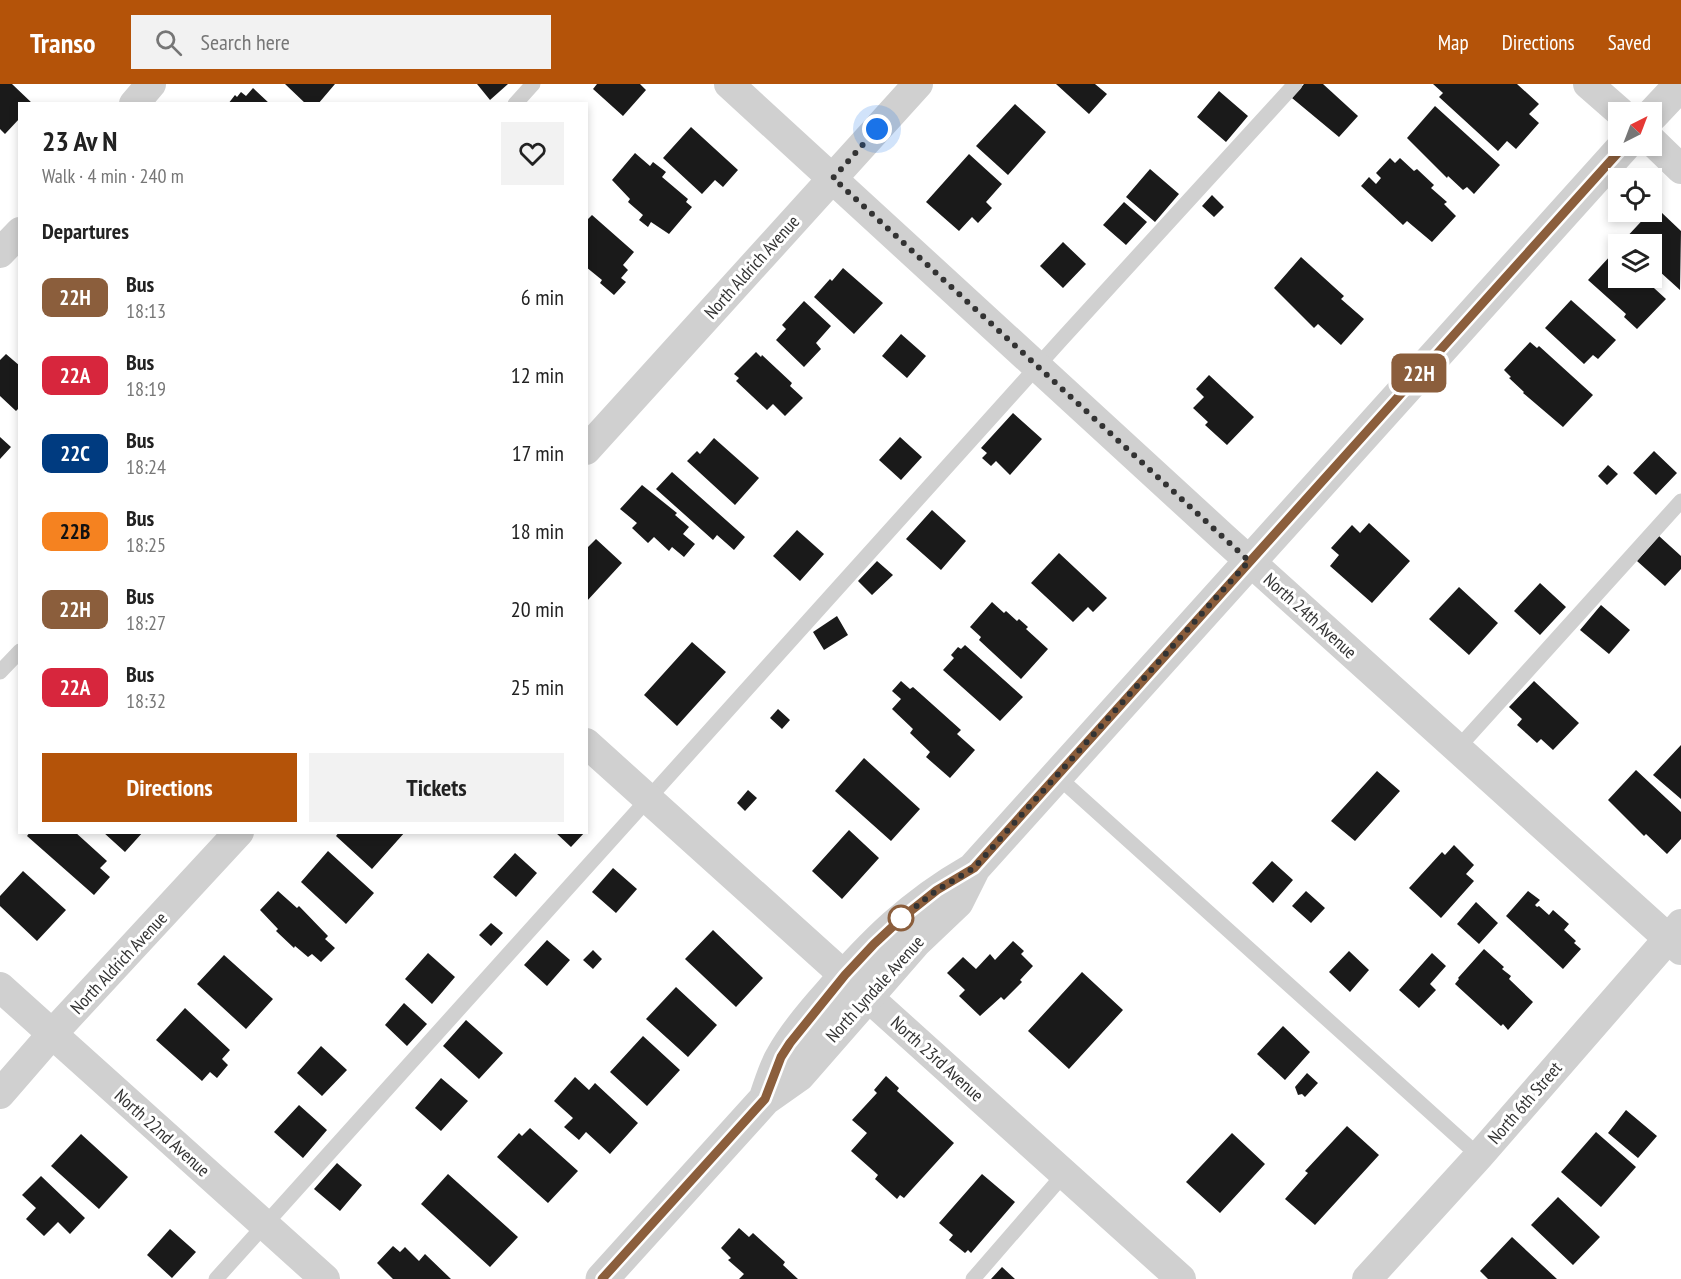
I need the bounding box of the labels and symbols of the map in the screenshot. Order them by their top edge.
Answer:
north arrow [1608,102,1662,156]
your location [862,114,892,144]
street label: North Aldrich Avenue [699,210,804,323]
line badge: 22H [1384,354,1454,392]
street label: North 24th Avenue [1259,568,1362,663]
unlabelled marker [888,905,914,931]
street label: North Aldrich Avenue [65,907,172,1019]
street label: North Lyndale Avenue [821,931,929,1047]
street label: North 23rd Avenue [886,1011,989,1106]
street label: North 6th Street [1483,1057,1567,1149]
street label: North 22nd Avenue [110,1084,215,1181]

